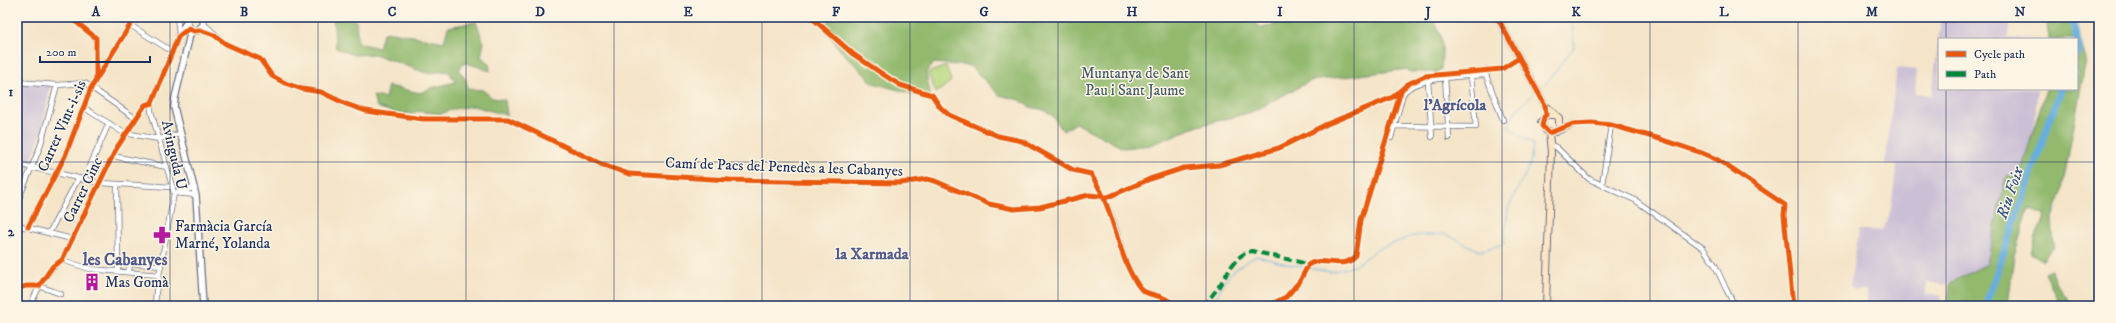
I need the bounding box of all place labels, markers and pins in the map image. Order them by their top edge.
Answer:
place label: Farmàcia García Marné, Yolanda [175,217,273,253]
pharmacy icon: Farmàcia García Marné, Yolanda [152,225,172,245]
building icon: Mas Gomà [82,272,102,292]
place label: Mas Gomà [105,273,169,292]

